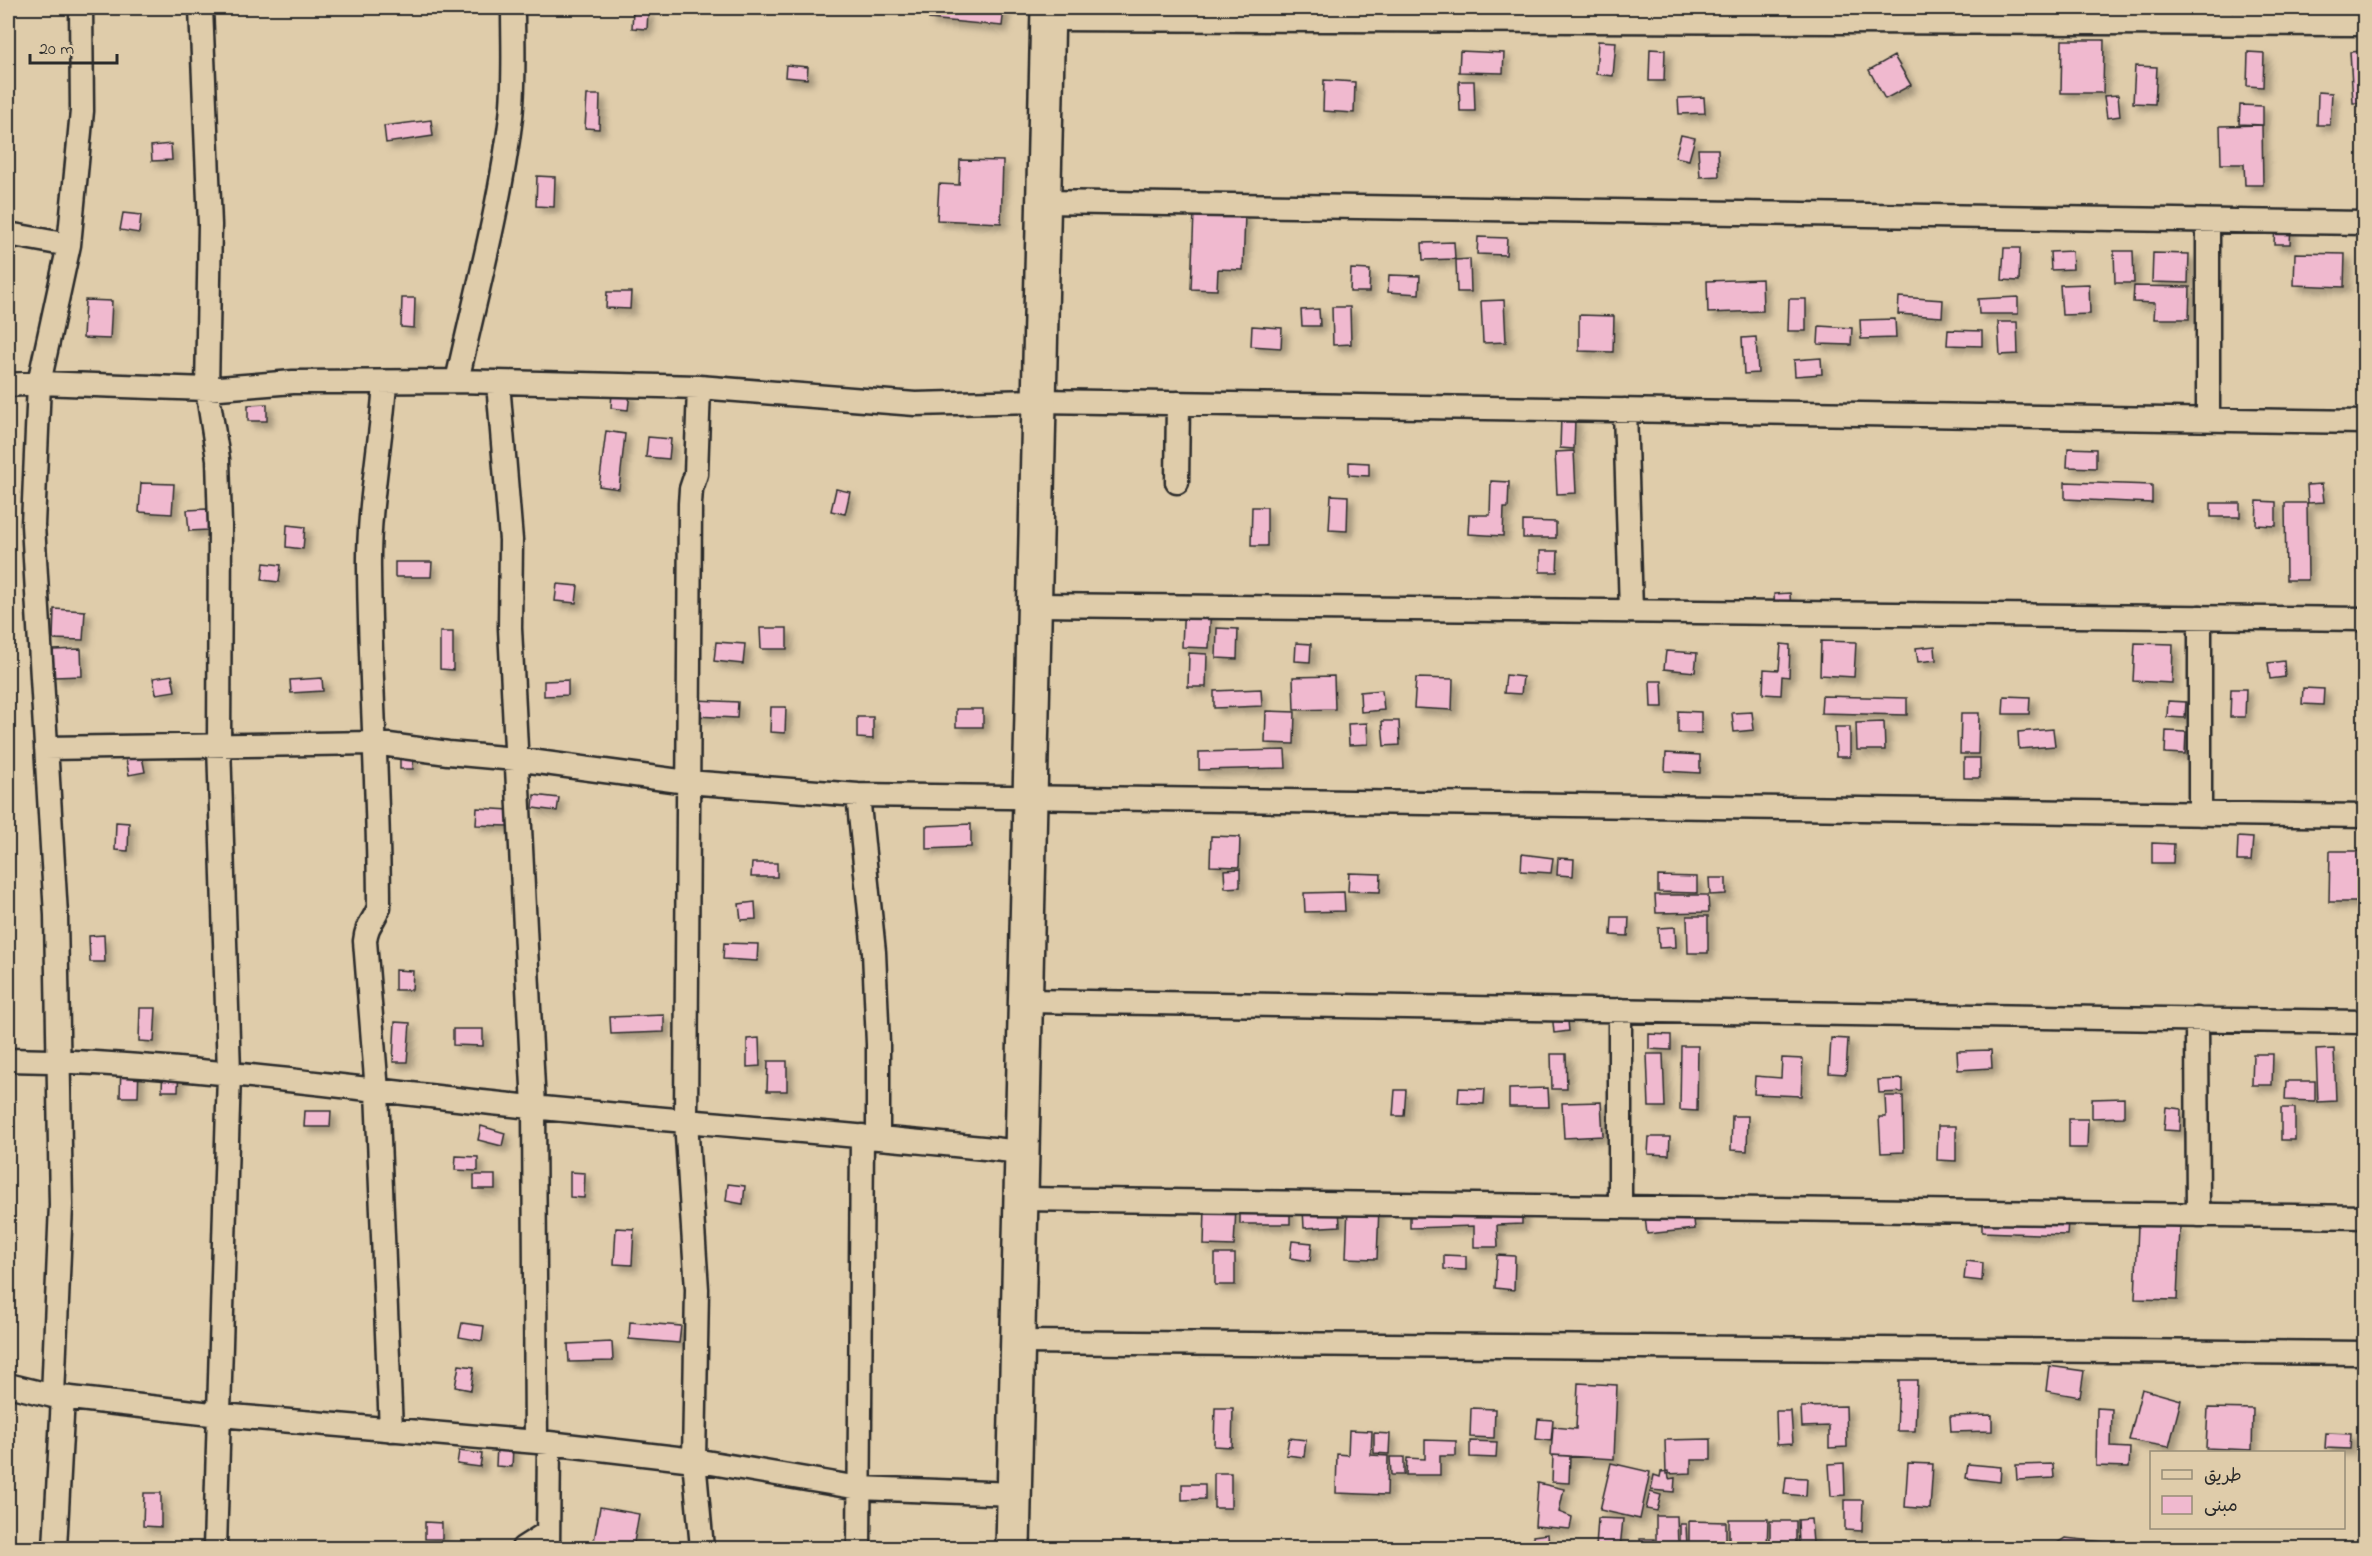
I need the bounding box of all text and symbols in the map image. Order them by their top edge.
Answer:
scale bar [30,27,117,65]
text: 20 m [39,37,74,63]
legend [2150,1451,2345,1529]
text: طريق [2204,1464,2242,1490]
text: مبنى [2204,1494,2238,1520]

